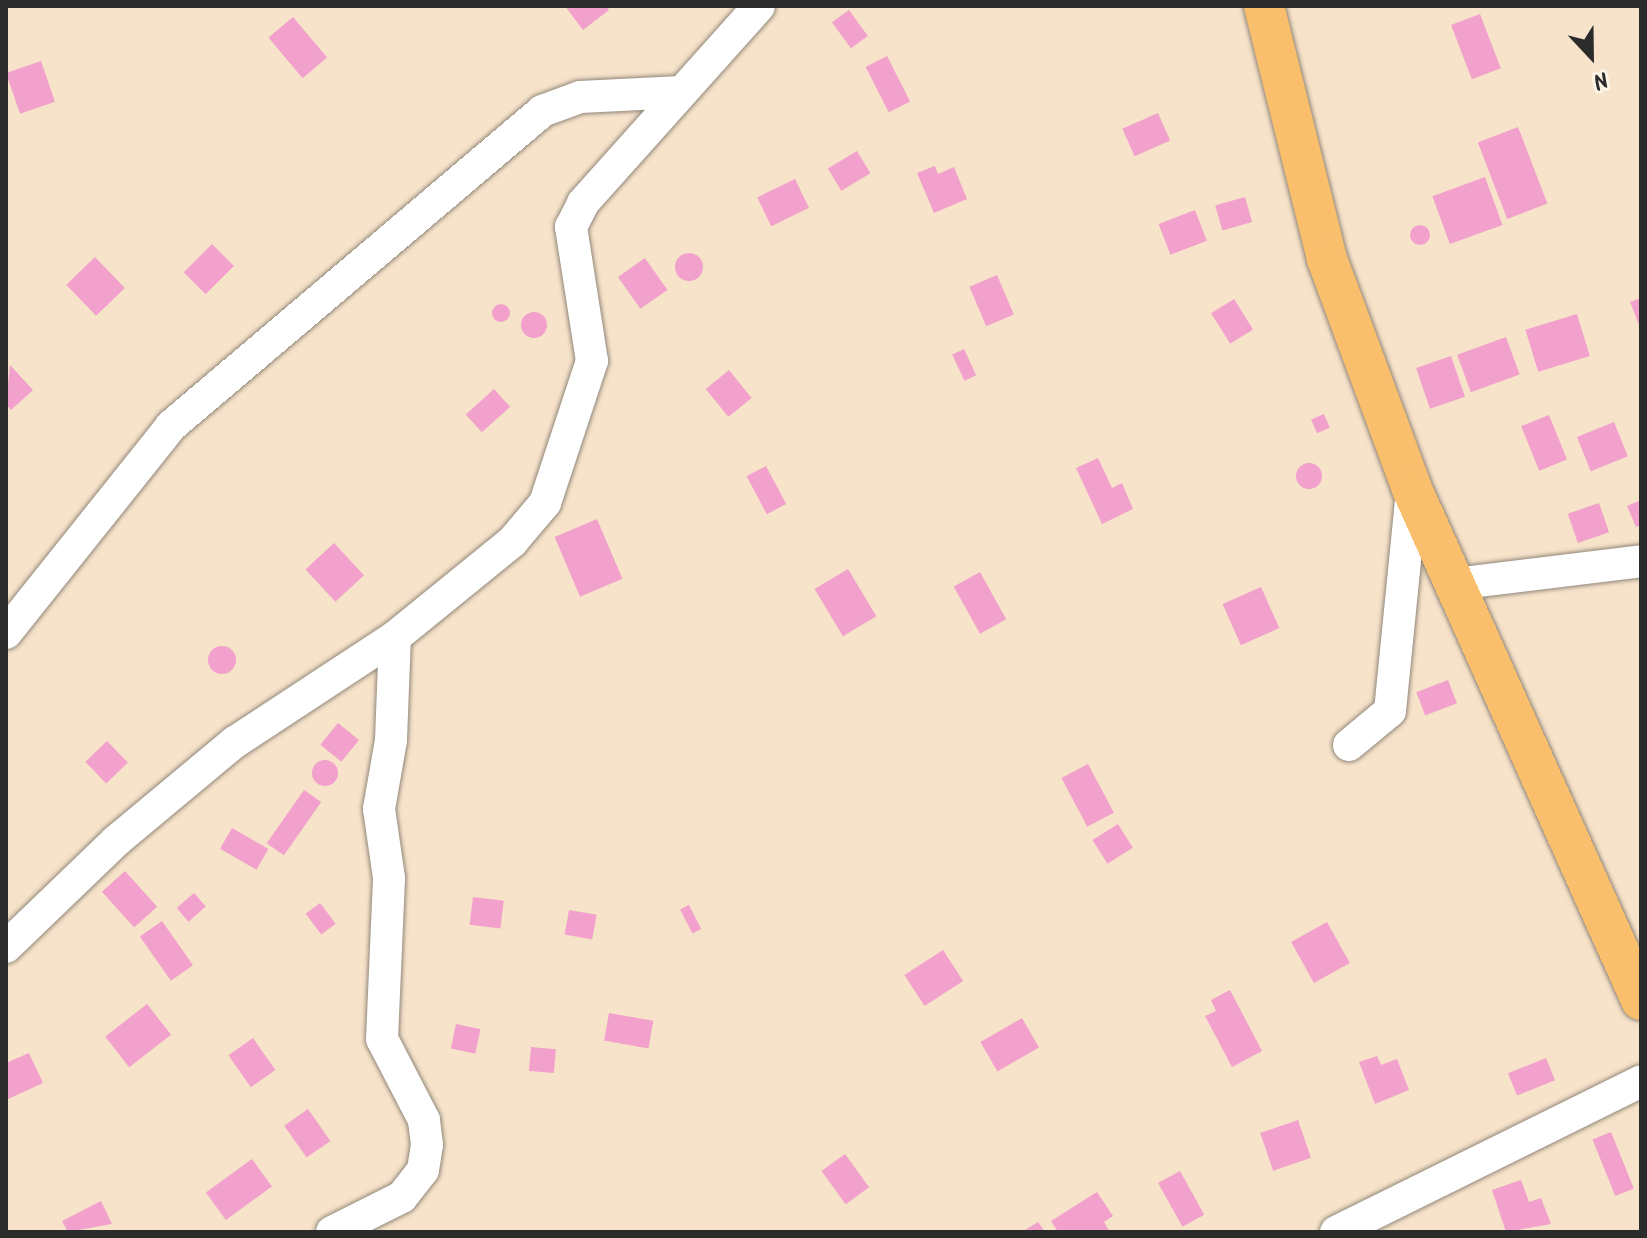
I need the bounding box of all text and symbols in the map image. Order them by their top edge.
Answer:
north arrow [1551,16,1631,96]
text: N [1587,60,1613,98]

